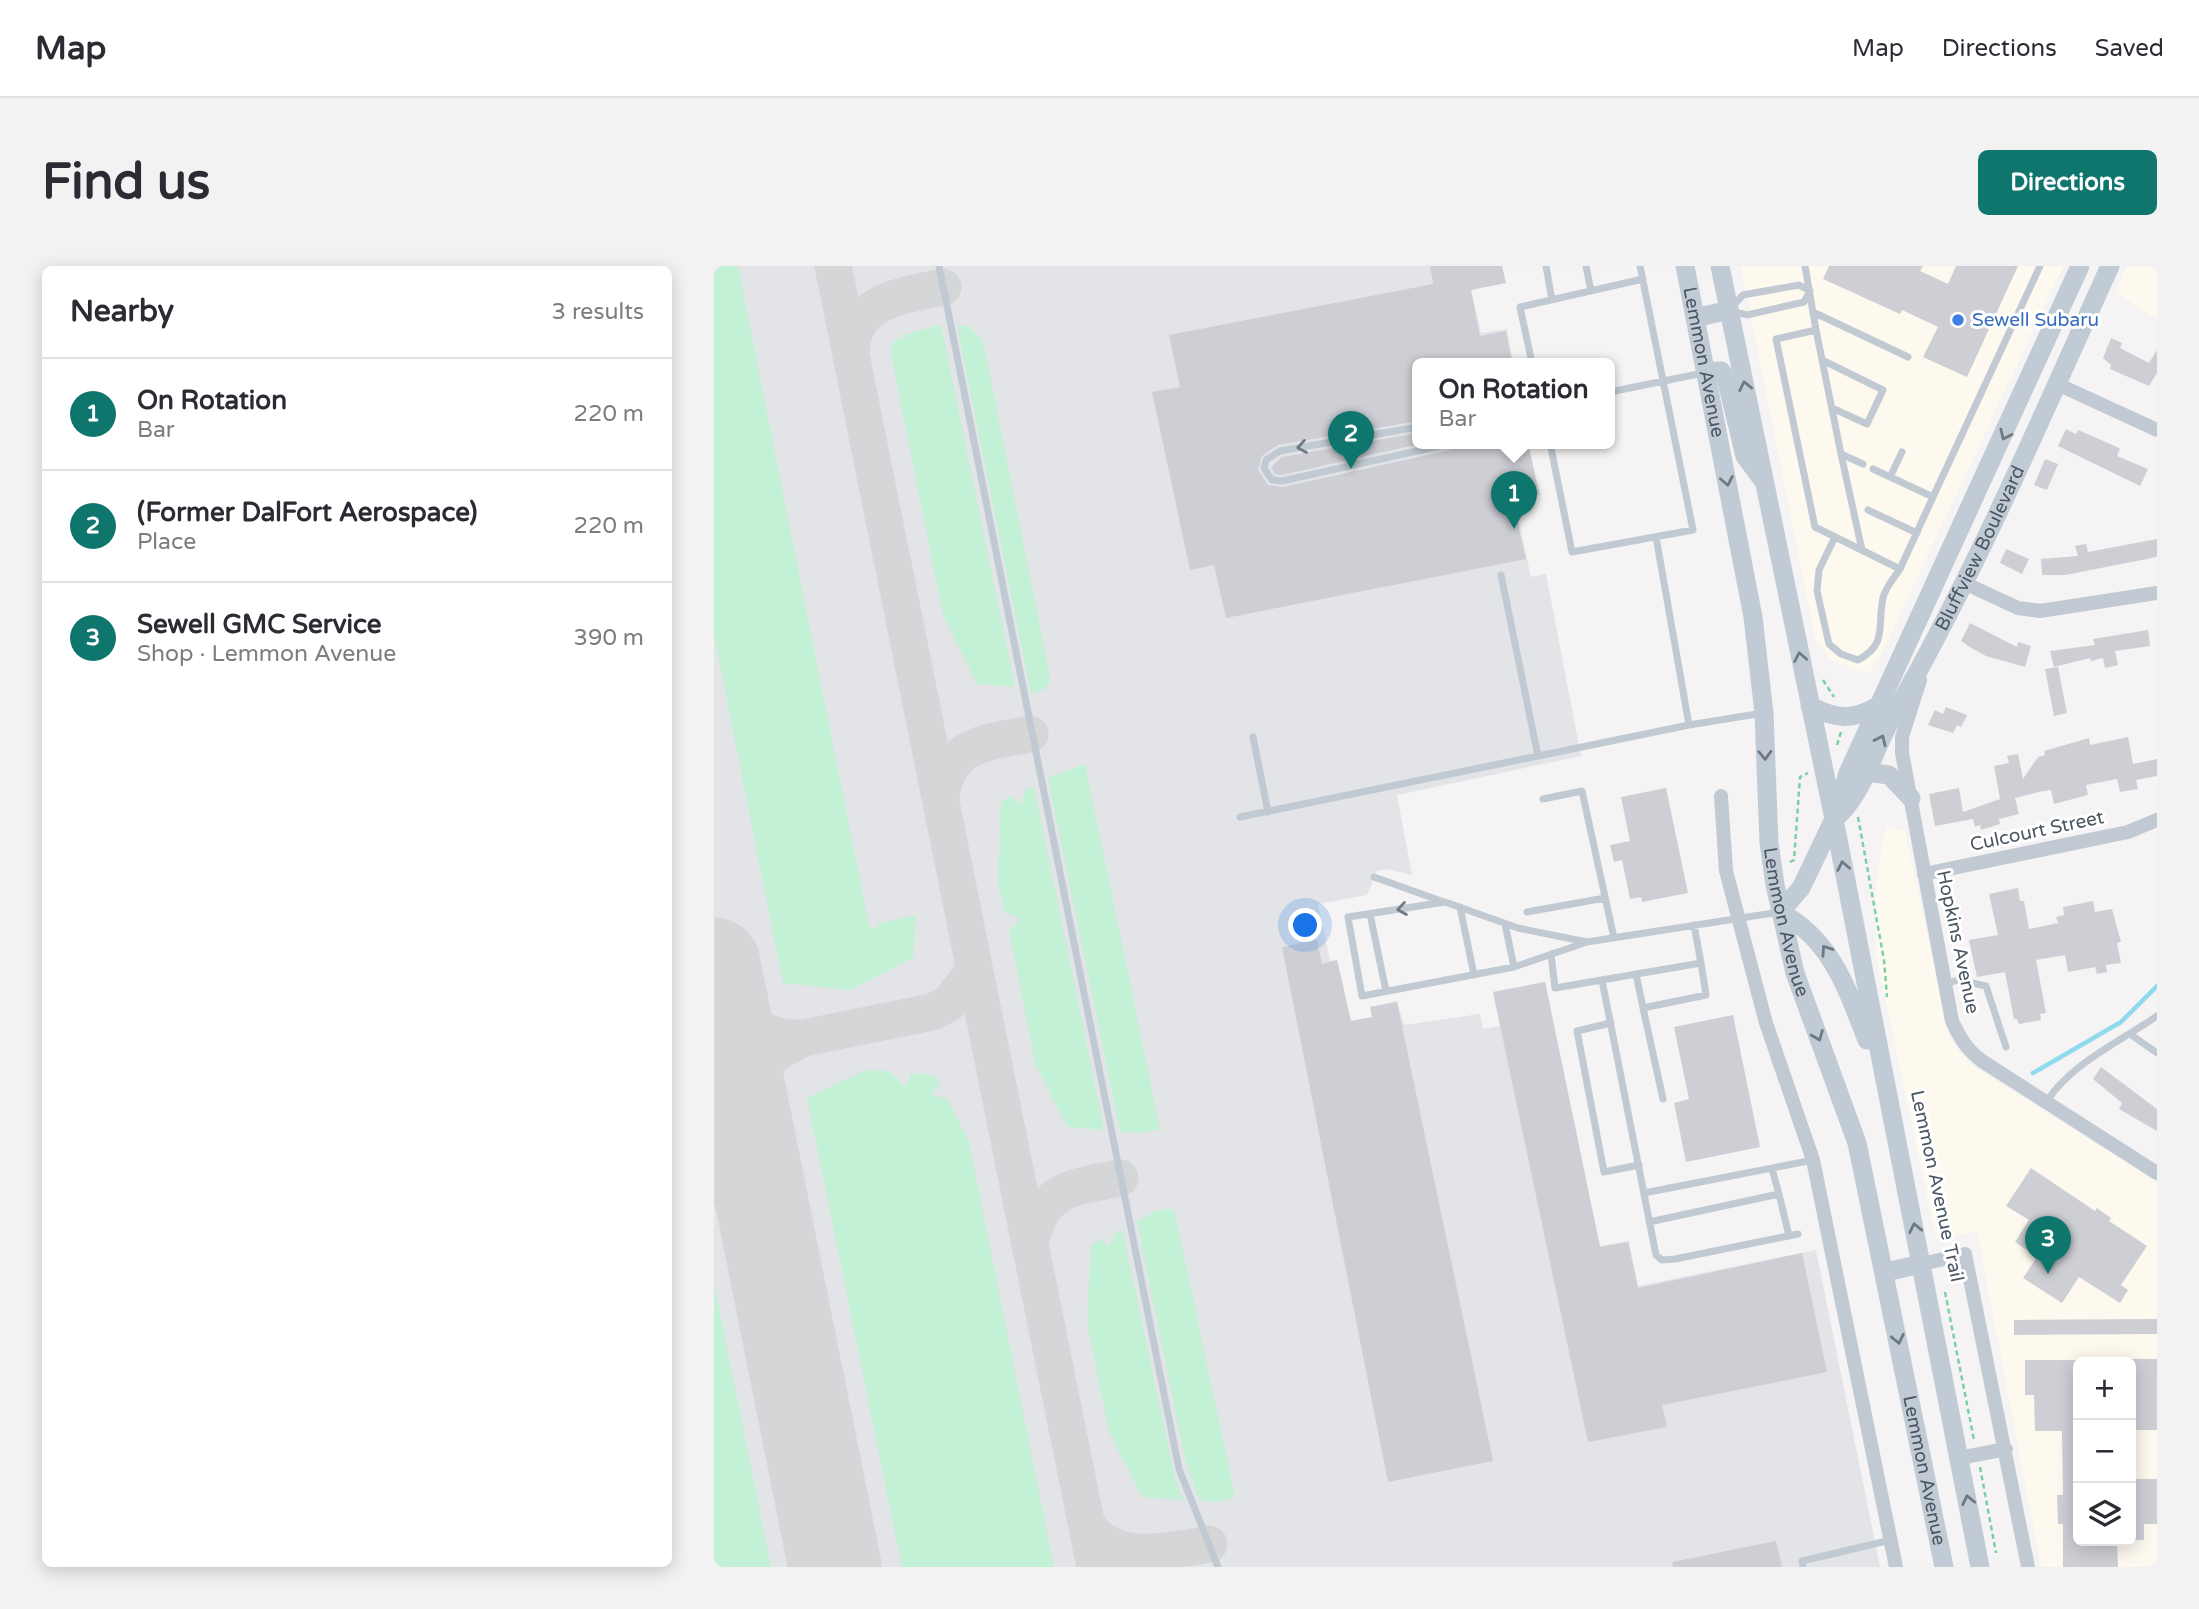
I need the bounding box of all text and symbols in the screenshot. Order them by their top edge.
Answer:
text: Map [35,29,106,68]
text: Map [1852,34,1904,63]
text: Directions [1942,34,2057,63]
text: Saved [2095,34,2164,63]
button: Directions [1978,150,2157,215]
text: Find us [42,153,210,212]
street label: Lemmon Avenue [1678,285,1729,439]
text: Nearby [70,293,174,330]
text: 3 results [551,298,644,326]
place label: Sewell Subaru [1972,309,2099,331]
marker: Sewell Subaru [1950,312,1966,328]
popup [1412,358,1615,449]
text: On Rotation [1439,374,1588,405]
one-way arrow [1738,380,1753,392]
text: On Rotation [137,385,287,416]
text: 1 [86,400,100,428]
text: 220 m [574,400,644,428]
text: Bar [1439,405,1476,433]
pin: 2 [1328,411,1374,469]
text: Bar [137,416,175,444]
one-way arrow [1999,428,2013,440]
one-way arrow [1296,439,1308,454]
street label: Bluffview Boulevard [1931,462,2029,634]
pin: 1 [1491,471,1537,529]
one-way arrow [1719,475,1734,487]
text: (Former DalFort Aerospace) [137,497,477,528]
text: 2 [86,512,100,540]
text: 220 m [574,512,644,540]
text: Place [137,528,196,556]
text: Sewell GMC Service [137,609,381,640]
text: 3 [86,624,100,652]
text: 390 m [574,624,644,652]
text: Shop · Lemmon Avenue [137,640,396,668]
one-way arrow [1793,651,1808,663]
one-way arrow [1873,735,1887,747]
one-way arrow [1758,750,1773,761]
street label: Culcourt Street [1968,806,2106,856]
street label: Lemmon Avenue [1759,846,1814,1000]
one-way arrow [1837,860,1852,872]
street label: Hopkins Avenue [1932,868,1984,1016]
one-way arrow [1396,901,1408,916]
your location [1288,908,1322,942]
one-way arrow [1822,945,1834,958]
one-way arrow [1809,1030,1823,1042]
street label: Lemmon Avenue Trail [1906,1088,1968,1284]
pin: 3 [2025,1216,2071,1274]
one-way arrow [1908,1223,1923,1235]
one-way arrow [1890,1333,1905,1345]
map controls [2073,1357,2136,1546]
button: + [2073,1357,2136,1420]
street label: Lemmon Avenue [1898,1393,1950,1547]
button: − [2073,1420,2136,1483]
button: layers [2073,1483,2136,1546]
one-way arrow [1961,1494,1976,1506]

